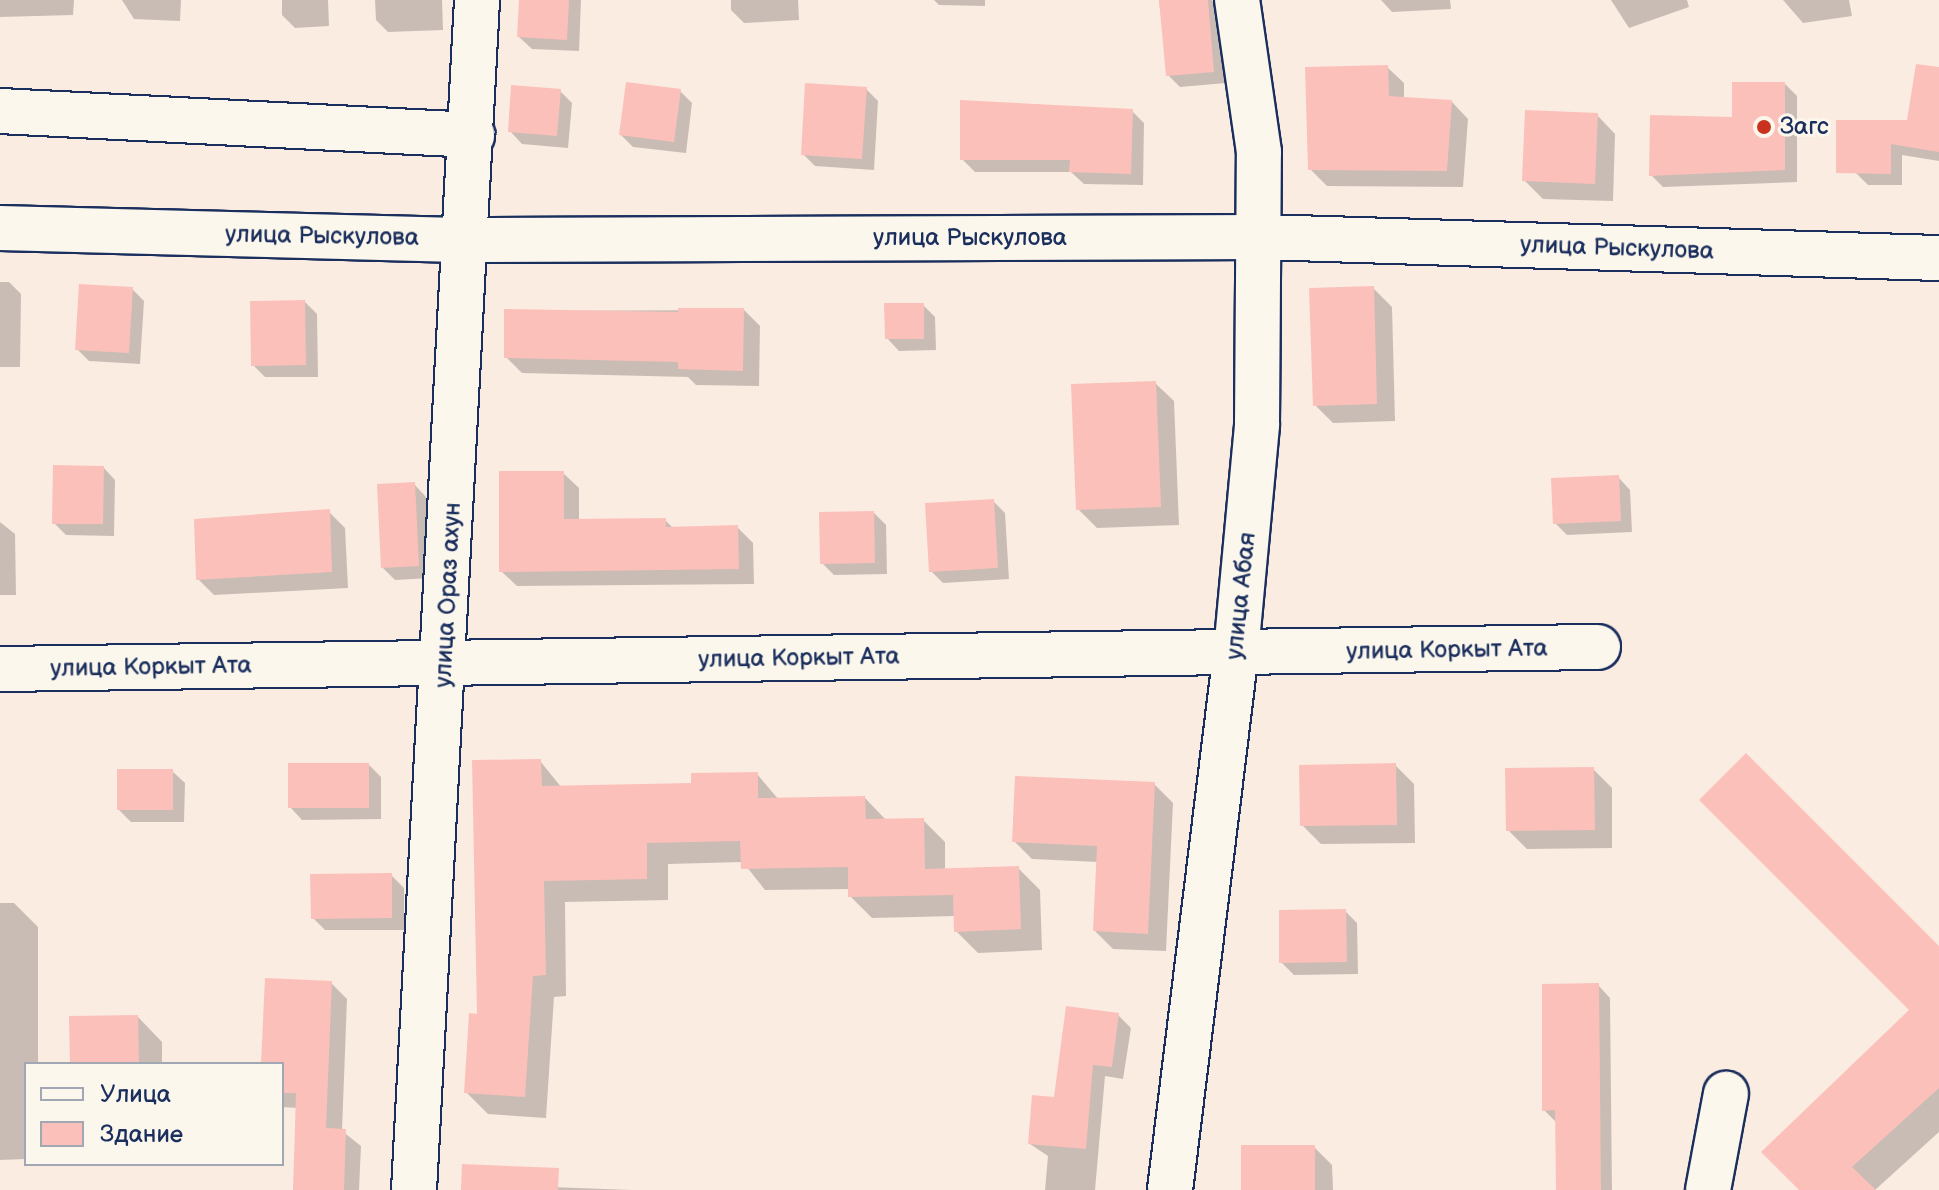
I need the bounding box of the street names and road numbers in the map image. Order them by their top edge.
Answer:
street label: улица Рыскулова [225,220,419,252]
street label: улица Рыскулова [873,224,1067,252]
street label: улица Рыскулова [1520,230,1714,266]
street label: улица Ораз ахун [429,502,467,688]
street label: улица Абая [1220,531,1262,661]
street label: улица Коркыт Ата [1346,634,1548,666]
street label: улица Коркыт Ата [698,642,900,674]
street label: улица Коркыт Ата [50,651,252,683]

